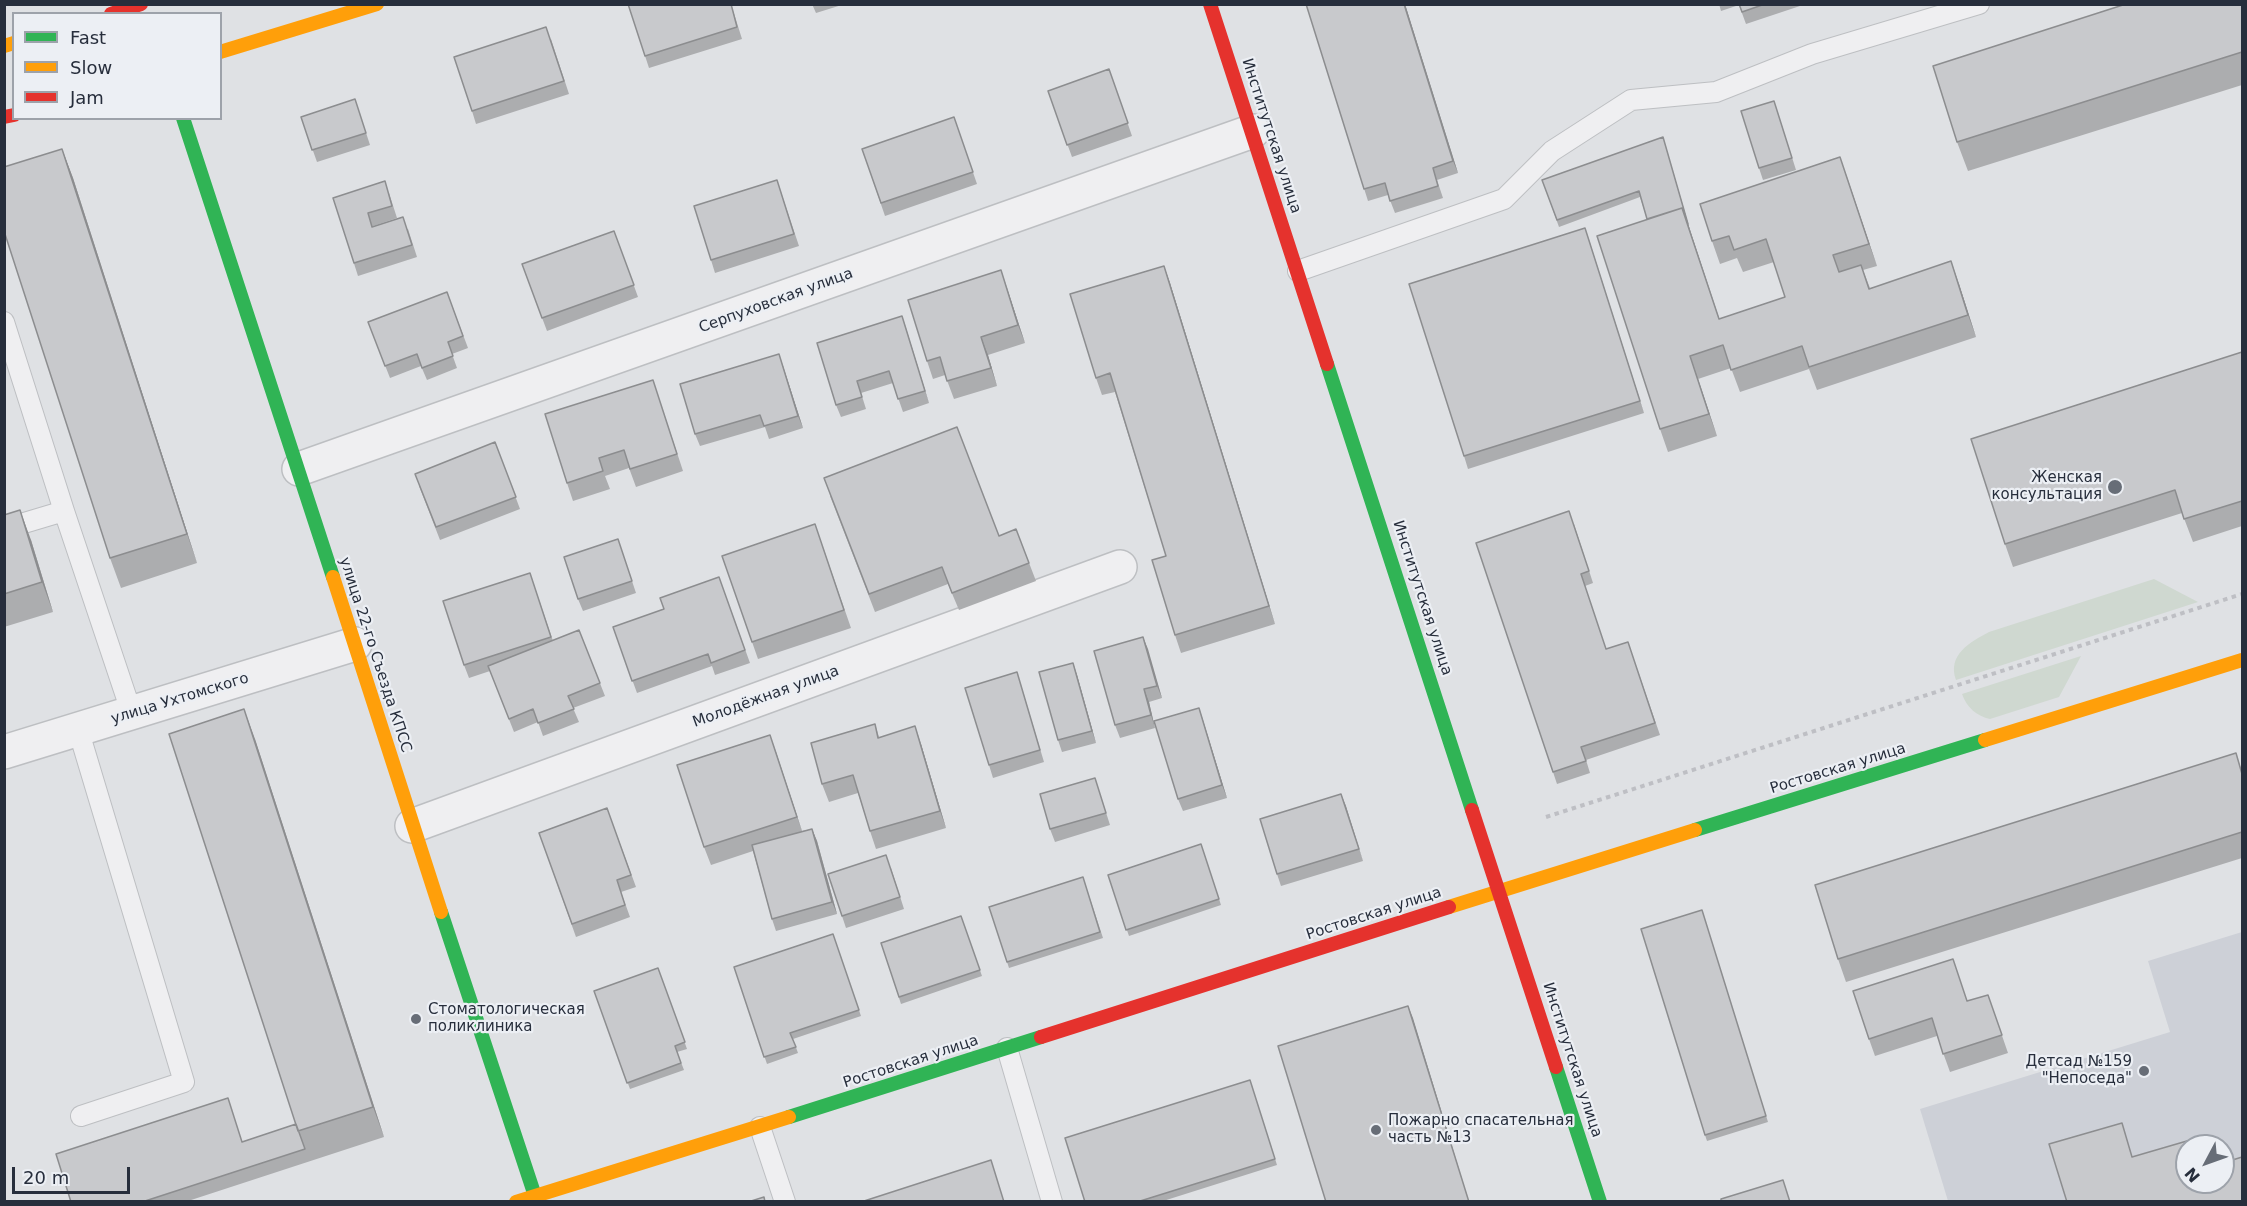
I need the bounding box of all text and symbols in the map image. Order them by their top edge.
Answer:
legend [12,12,222,120]
text: Fast [70,27,106,48]
street label: Институтская улица [1237,56,1305,216]
text: Slow [70,57,112,78]
text: Jam [70,87,104,108]
street label: Серпуховская улица [696,265,856,337]
place label: Женская консультация [1991,469,2102,504]
marker: Женская консультация [2106,478,2124,496]
street label: Институтская улица [1388,518,1456,678]
street label: улица 22-го Съезда КПСС [335,555,415,755]
street label: Молодёжная улица [690,662,842,732]
street label: улица Ухтомского [109,669,251,729]
street label: Ростовская улица [1768,740,1908,798]
street label: Ростовская улица [1304,884,1444,944]
street label: Институтская улица [1538,980,1606,1140]
place label: Стоматологическая поликлиника [428,1001,585,1036]
marker: Стоматологическая поликлиника [409,1012,423,1026]
street label: Ростовская улица [841,1032,981,1092]
place label: Детсад №159 "Непоседа" [2026,1053,2132,1088]
marker: Детсад №159 "Непоседа" [2137,1064,2151,1078]
place label: Пожарно спасательная часть №13 [1388,1112,1574,1147]
marker: Пожарно спасательная часть №13 [1369,1123,1383,1137]
north arrow [2175,1134,2235,1194]
scale bar [15,1155,134,1193]
text: N [2181,1164,2204,1186]
text: 20 m [23,1167,69,1188]

